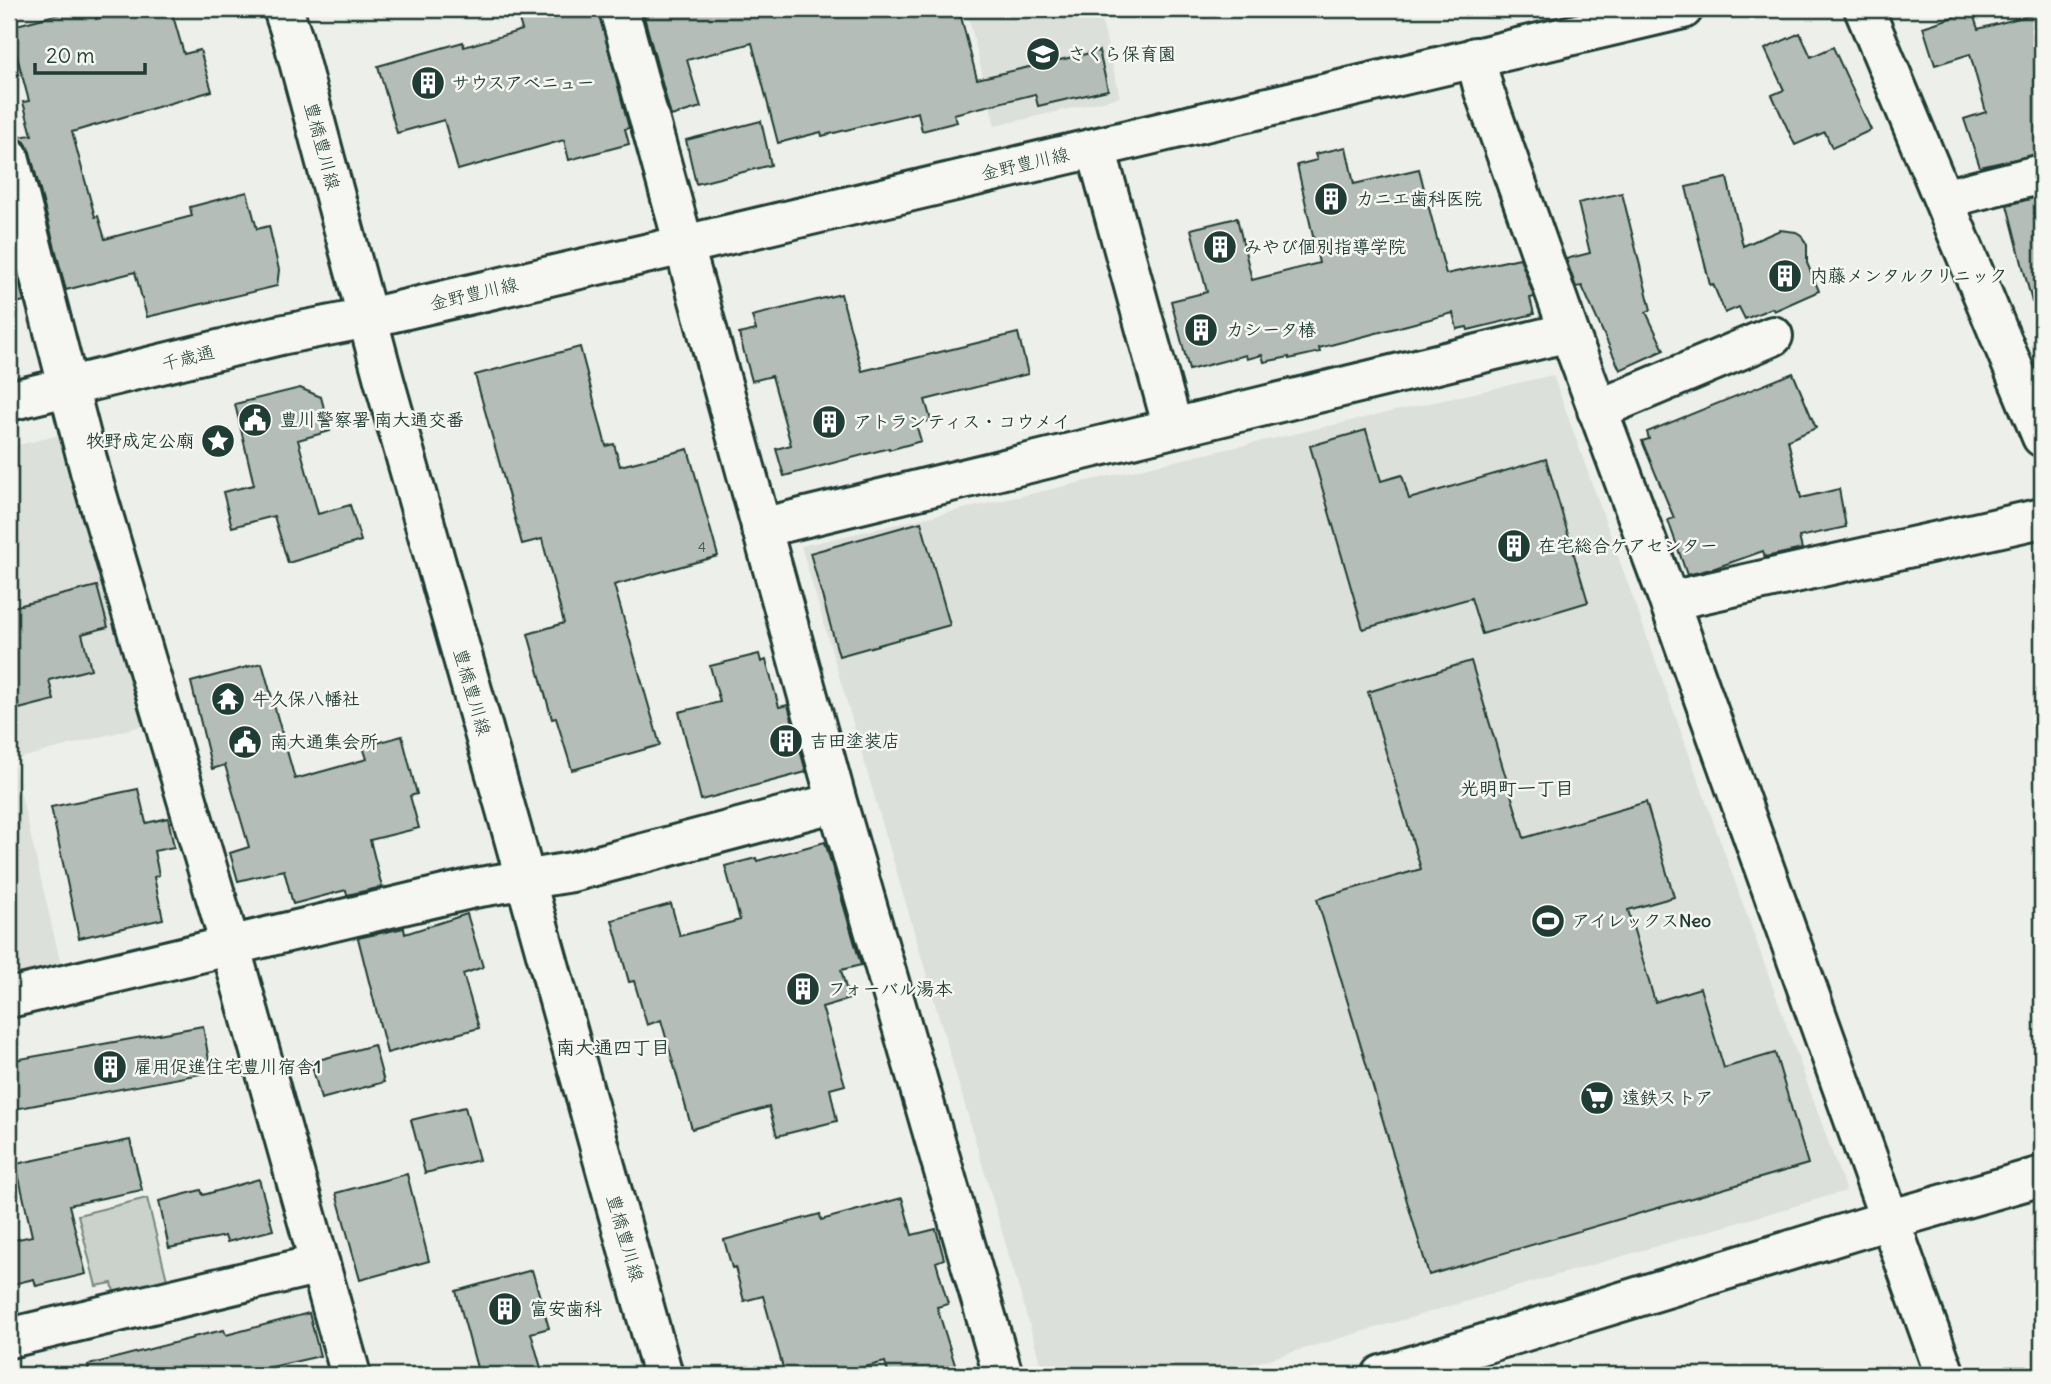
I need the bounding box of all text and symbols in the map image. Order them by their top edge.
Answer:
scale bar [35,32,145,76]
school or university icon: さくら保育園 [1024,35,1062,73]
text: 20 m [46,42,95,69]
place label: さくら保育園 [1068,42,1176,65]
building icon: サウスアベニュー [409,64,447,102]
place label: サウスアベニュー [452,71,595,94]
street label: 豊橋豊川線 [300,99,345,192]
street label: 金野豊川線 [978,142,1071,185]
building icon: カニエ歯科医院 [1312,180,1350,218]
place label: カニエ歯科医院 [1356,187,1482,210]
building icon: みやび個別指導学院 [1201,228,1239,266]
place label: みやび個別指導学院 [1244,235,1406,258]
building icon: 内藤メンタルクリニック [1766,257,1804,295]
place label: 内藤メンタルクリニック [1810,264,2007,287]
street label: 金野豊川線 [427,272,520,315]
building icon: カシータ椿 [1182,311,1220,349]
place label: カシータ椿 [1226,318,1316,341]
street label: 千歳通 [159,340,217,375]
public building icon: 豊川警察署 南大通交番 [236,401,274,439]
building icon: アトランティス・コウメイ [810,403,848,441]
place label: 豊川警察署 南大通交番 [280,408,464,431]
place label: アトランティス・コウメイ [854,410,1070,433]
place icon: 牧野成定公廟 [199,422,237,460]
place label: 牧野成定公廟 [86,429,194,452]
building icon: 在宅総合ケアセンター [1495,527,1533,565]
place label: 在宅総合ケアセンター [1538,534,1718,557]
house number: 4 [698,538,706,556]
street label: 豊橋豊川線 [449,645,496,738]
temple icon: 牛久保八幡社 [209,680,247,718]
place label: 牛久保八幡社 [252,687,360,710]
building icon: 吉田塗装店 [767,722,805,760]
public building icon: 南大通集会所 [226,723,264,761]
place label: 吉田塗装店 [810,729,900,752]
place label: 南大通集会所 [270,730,378,753]
district label: 光明町一丁目 [1460,776,1574,800]
sports icon: アイレックスNeo [1529,902,1567,940]
place label: アイレックスNeo [1572,909,1711,932]
building icon: フォーバル湯本 [784,970,822,1008]
place label: フォーバル湯本 [828,977,953,1000]
district label: 南大通四丁目 [556,1035,670,1059]
building icon: 雇用促進住宅豊川宿舎1 [91,1048,129,1086]
place label: 雇用促進住宅豊川宿舎1 [134,1055,321,1078]
supermarket icon: 遠鉄ストア [1578,1079,1616,1117]
place label: 遠鉄ストア [1622,1086,1713,1109]
street label: 豊橋豊川線 [602,1191,649,1284]
building icon: 富安歯科 [486,1290,524,1328]
place label: 富安歯科 [530,1297,602,1320]

